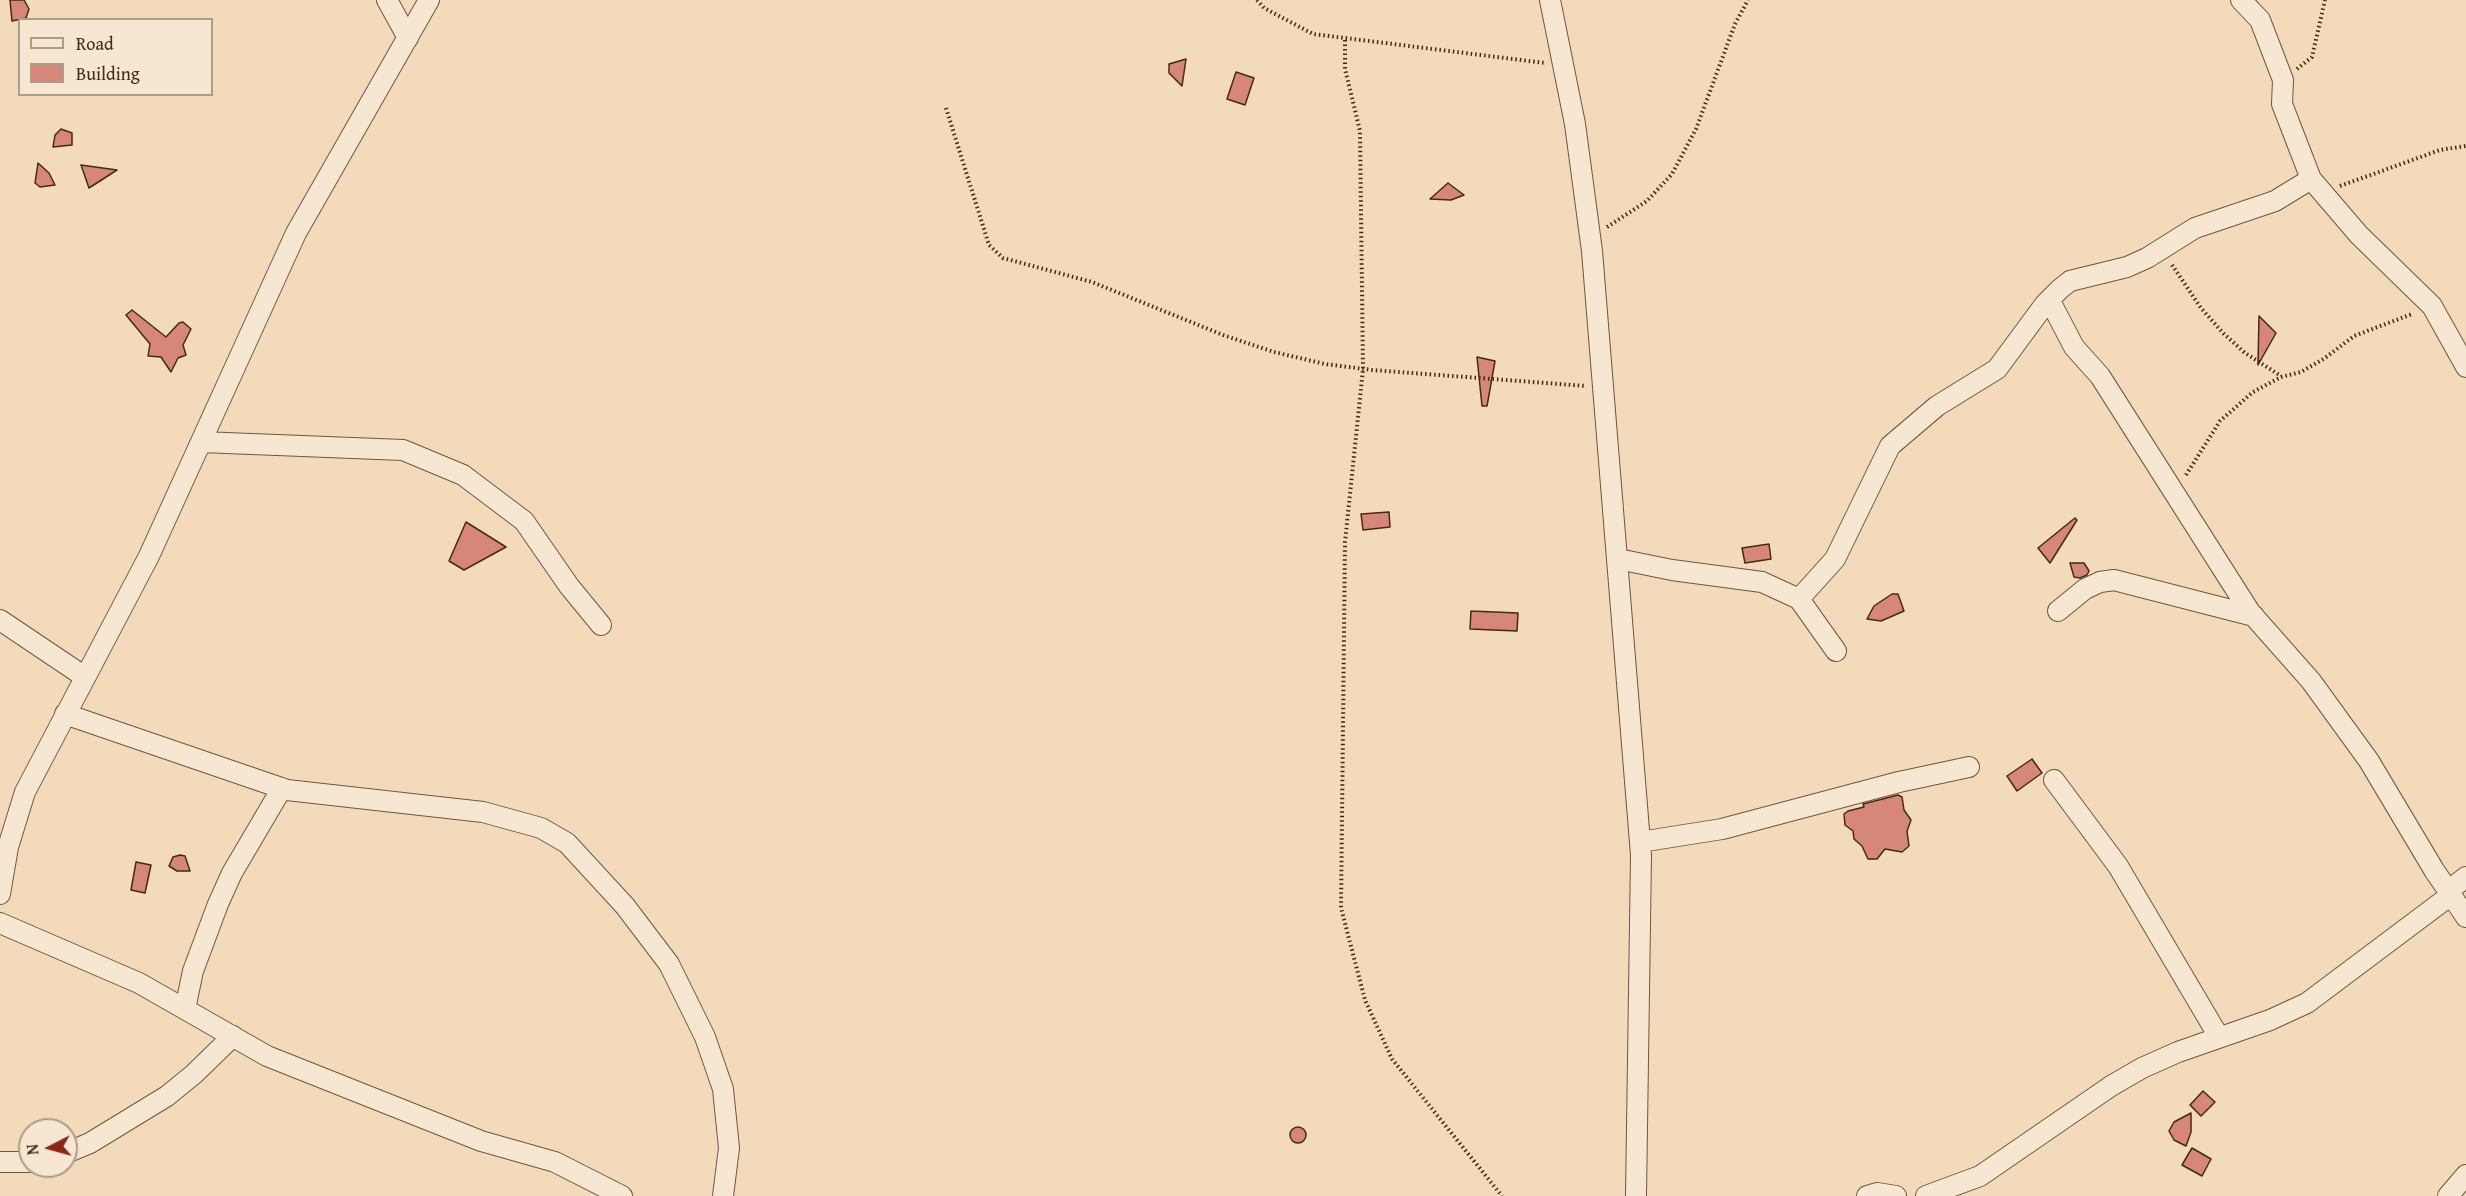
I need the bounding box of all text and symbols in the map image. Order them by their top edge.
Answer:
legend [18,18,213,96]
text: Road [76,30,114,57]
text: Building [76,60,140,87]
north arrow [18,1118,78,1178]
text: N [20,1143,45,1156]

